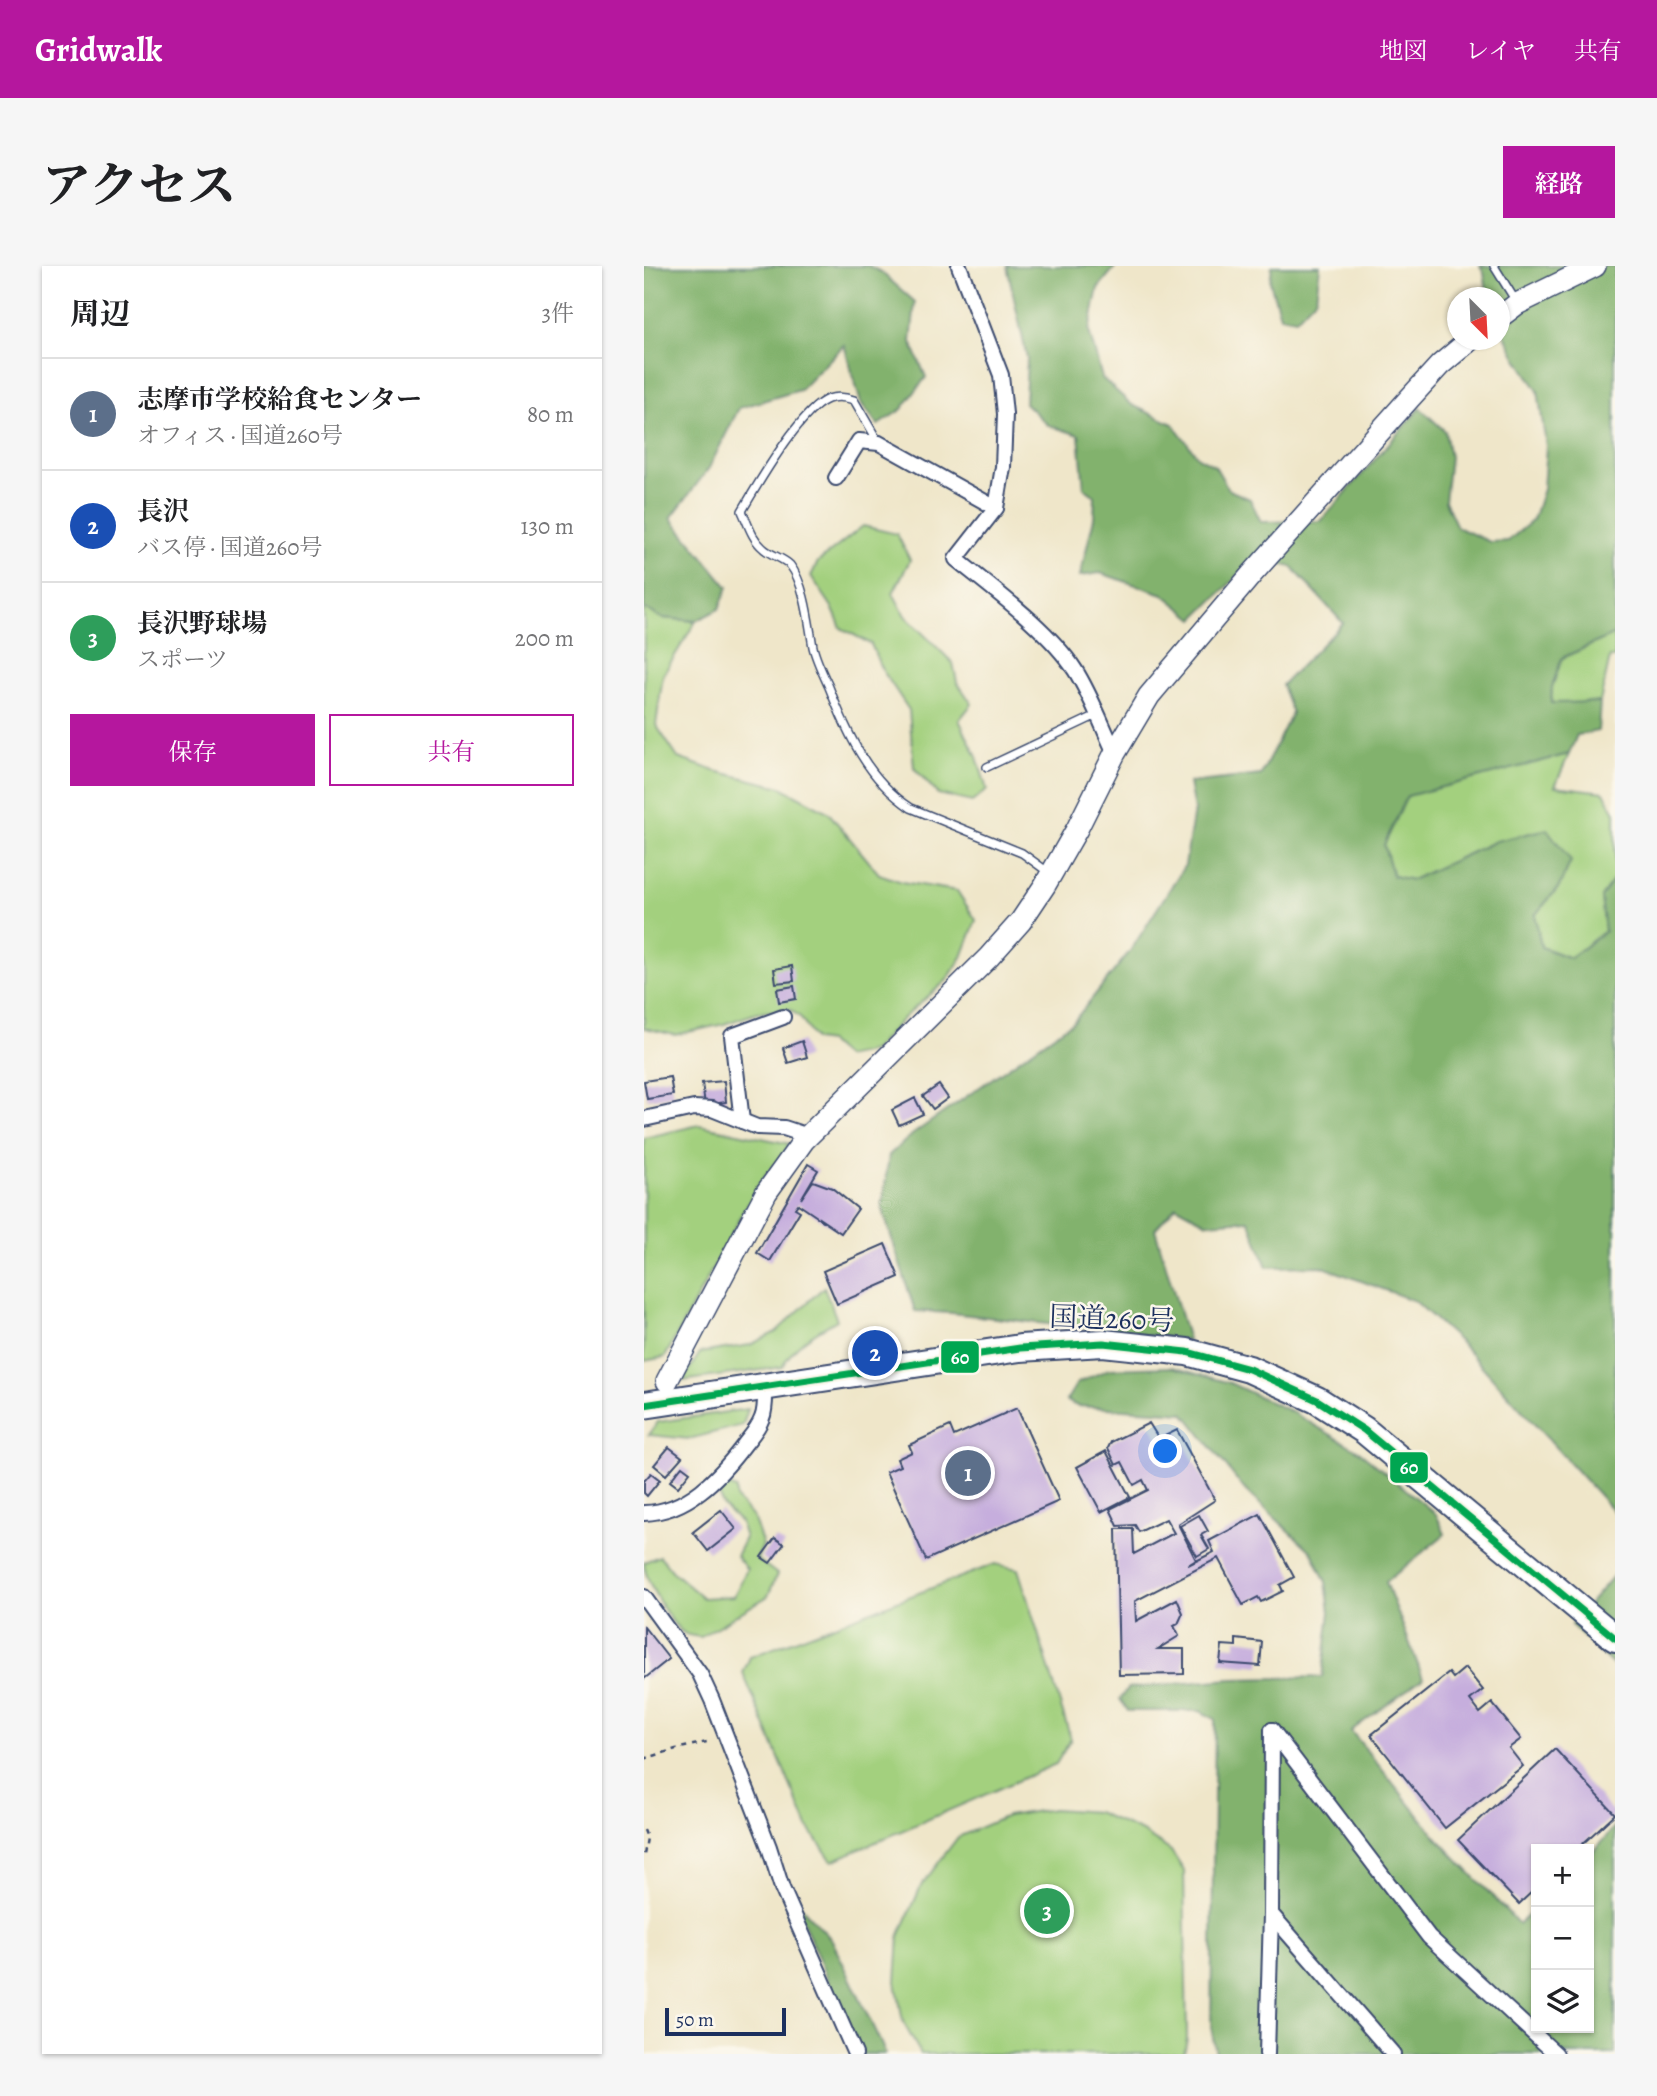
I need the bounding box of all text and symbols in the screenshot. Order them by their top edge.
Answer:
text: Gridwalk [35,27,162,72]
text: 地図 [1379,35,1427,67]
text: レイヤ [1465,35,1536,67]
text: 共有 [1574,35,1622,67]
button: 経路 [1503,146,1615,218]
text: アクセス [42,152,237,219]
north arrow [1447,287,1510,350]
text: 周辺 [70,294,130,334]
text: 3件 [541,298,574,329]
text: 志摩市学校給食センター [137,382,422,417]
text: 1 [89,399,97,430]
text: 80 m [527,399,574,430]
text: オフィス · 国道260号 [137,420,343,451]
text: 長沢 [137,494,189,529]
text: 2 [87,511,99,542]
text: 130 m [521,511,574,542]
text: バス停 · 国道260号 [137,532,322,563]
text: 長沢野球場 [137,606,267,641]
text: 3 [88,623,98,654]
text: 200 m [515,623,574,654]
text: スポーツ [137,644,228,675]
button: 保存 [70,714,315,786]
button: 共有 [329,714,574,786]
street label: 国道260号 [1049,1298,1175,1340]
pin: 2 [852,1327,898,1379]
line badge: 60 [940,1340,980,1374]
text: 60 [951,1345,970,1371]
your location [1148,1434,1182,1468]
pin: 1 [945,1447,991,1499]
line badge: 60 [1389,1451,1429,1484]
text: 60 [1400,1455,1419,1481]
map controls [1531,1844,1594,2033]
button: + [1531,1844,1594,1907]
pin: 3 [1024,1885,1070,1937]
button: − [1531,1907,1594,1970]
button: layers [1531,1970,1594,2033]
scale bar [665,2005,786,2037]
text: 50 m [676,2007,714,2033]

